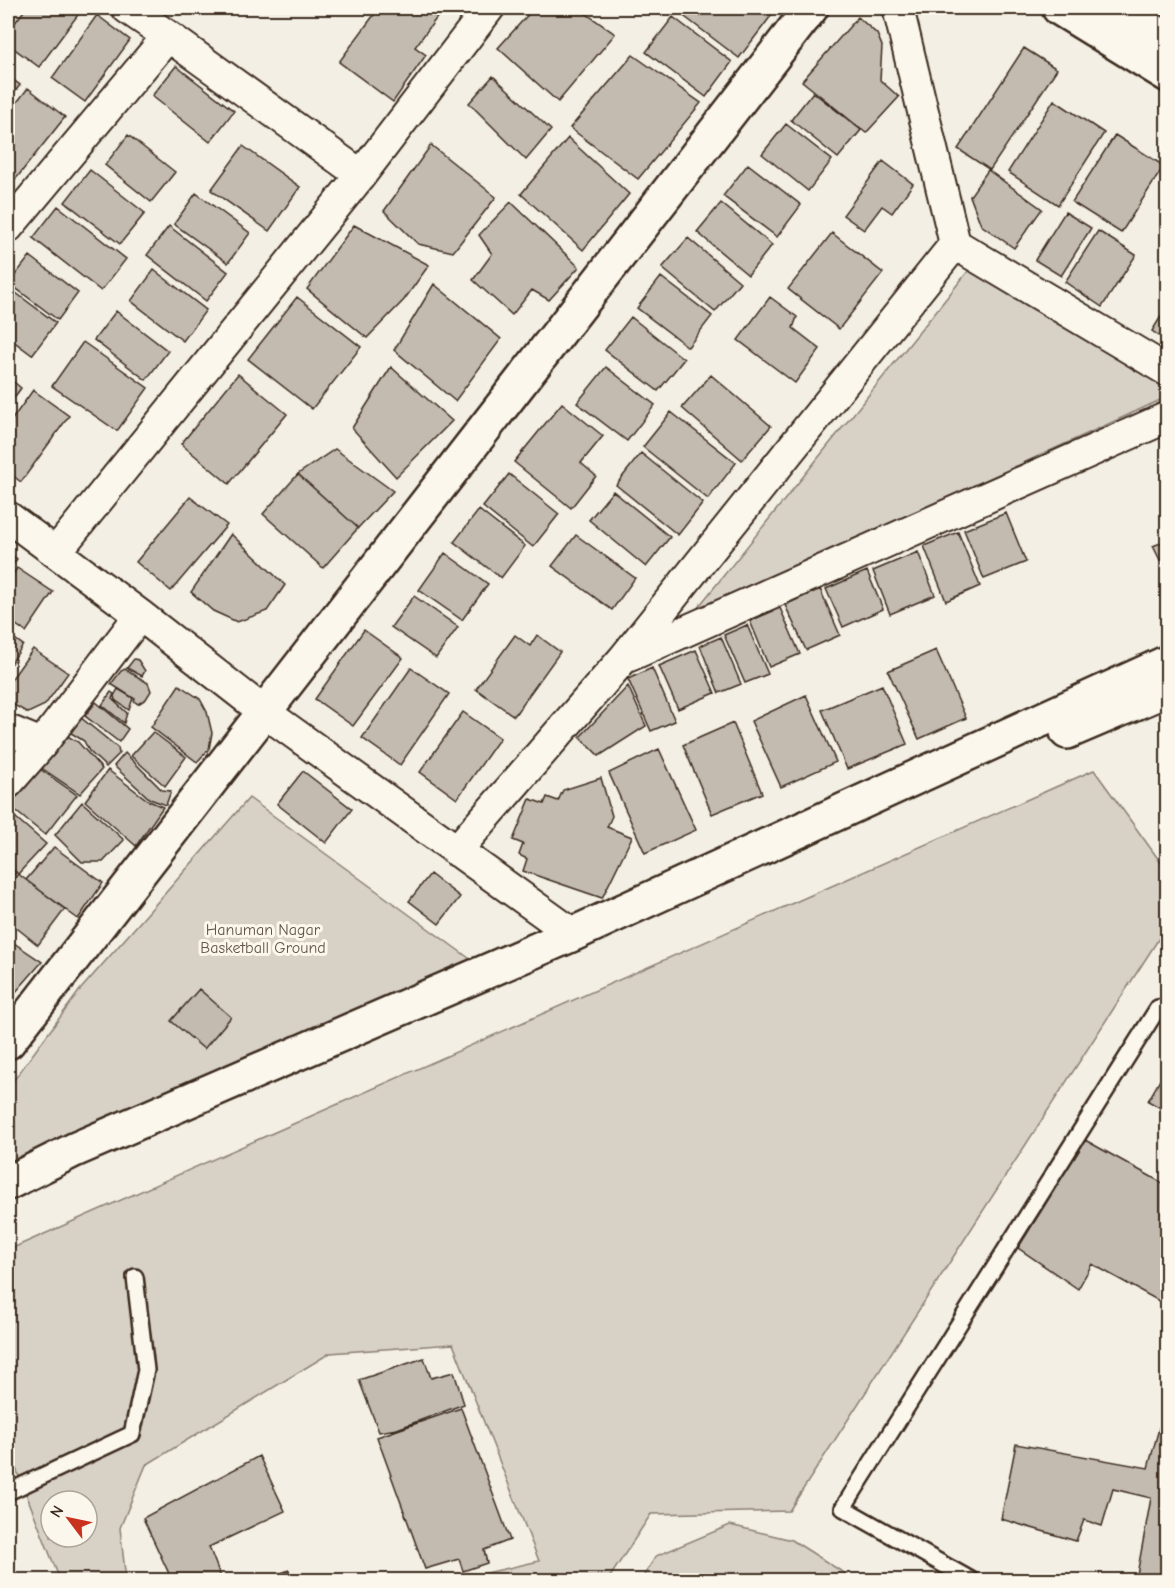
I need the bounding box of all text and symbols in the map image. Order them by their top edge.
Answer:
park label: Hanuman Nagar Basketball Ground [200,921,326,957]
north arrow [39,1489,99,1549]
text: N [47,1502,68,1521]

